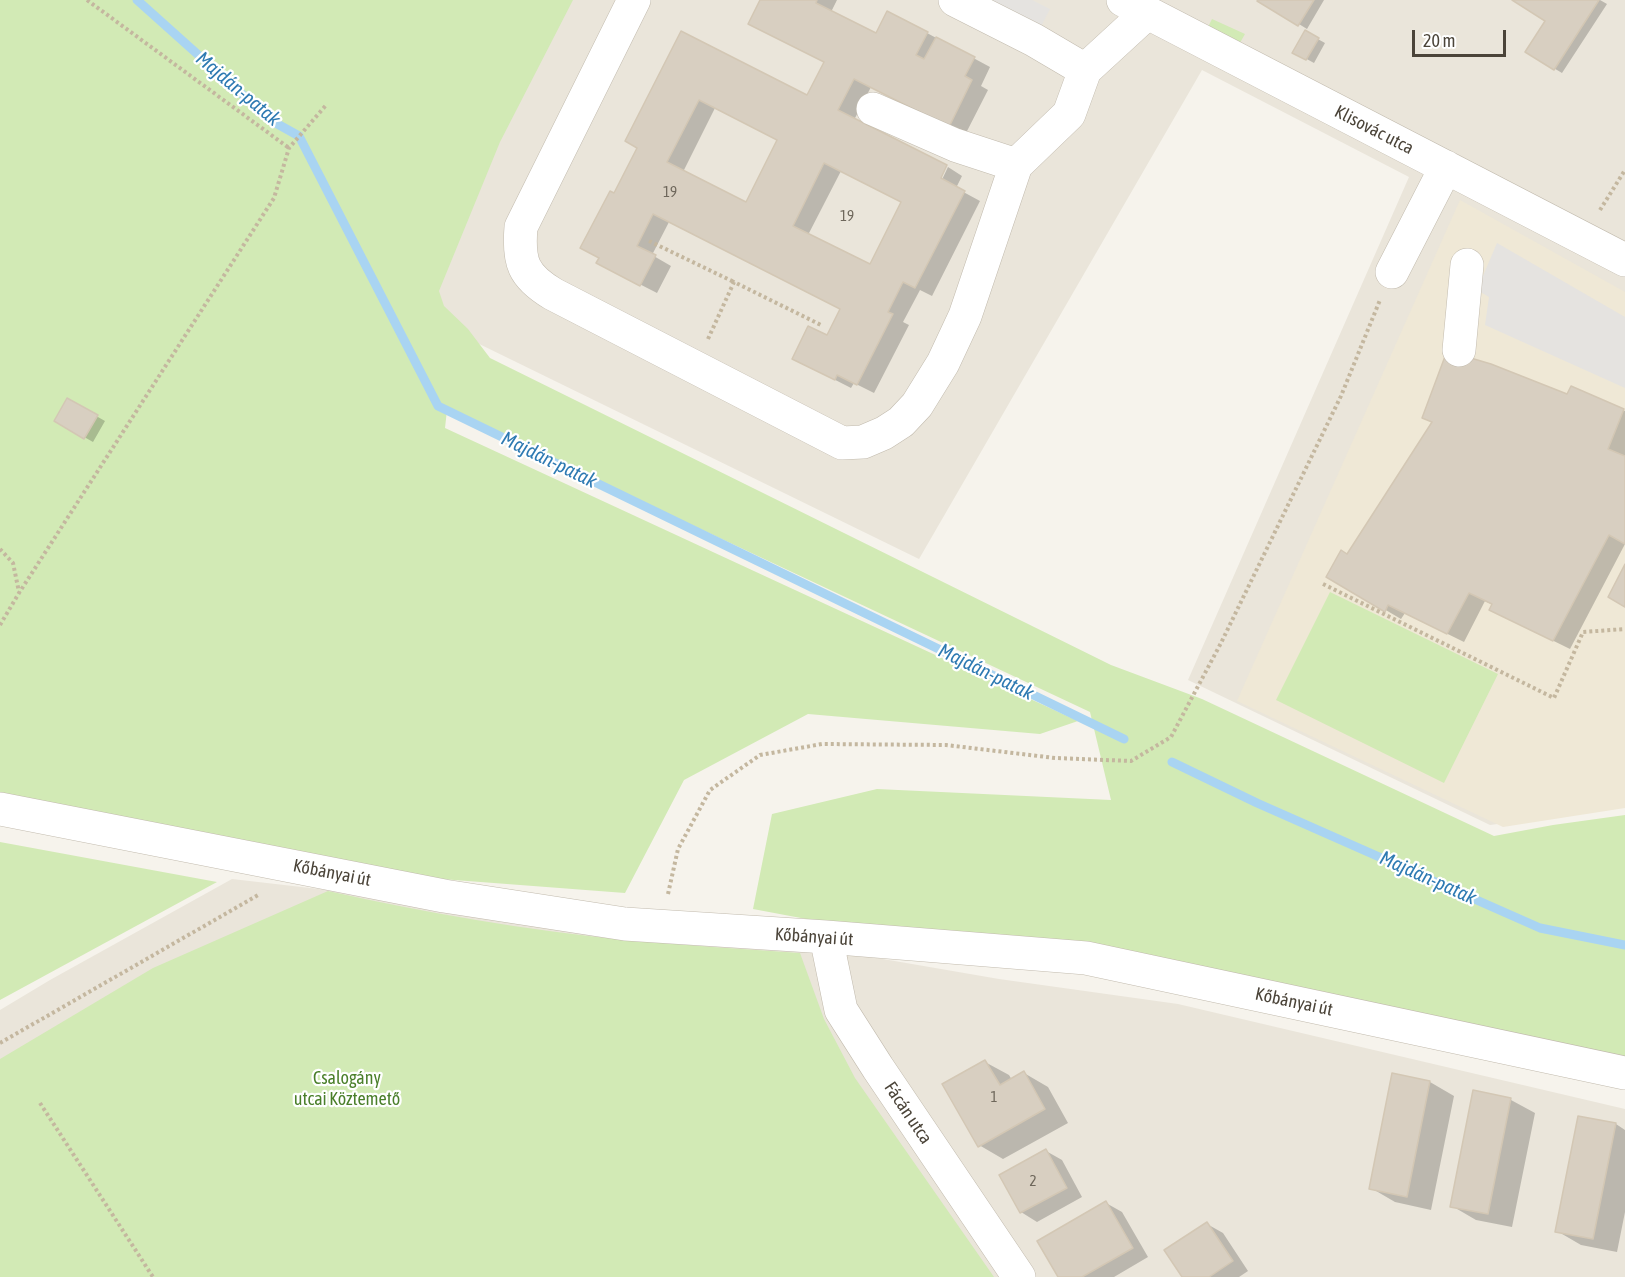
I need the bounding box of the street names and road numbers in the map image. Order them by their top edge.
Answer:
street label: Klisovác utca [1331,101,1417,159]
street label: Kőbányai út [291,855,373,891]
street label: Kőbányai út [774,923,854,951]
street label: Kőbányai út [1253,983,1335,1021]
street label: Fácán utca [879,1078,937,1148]

